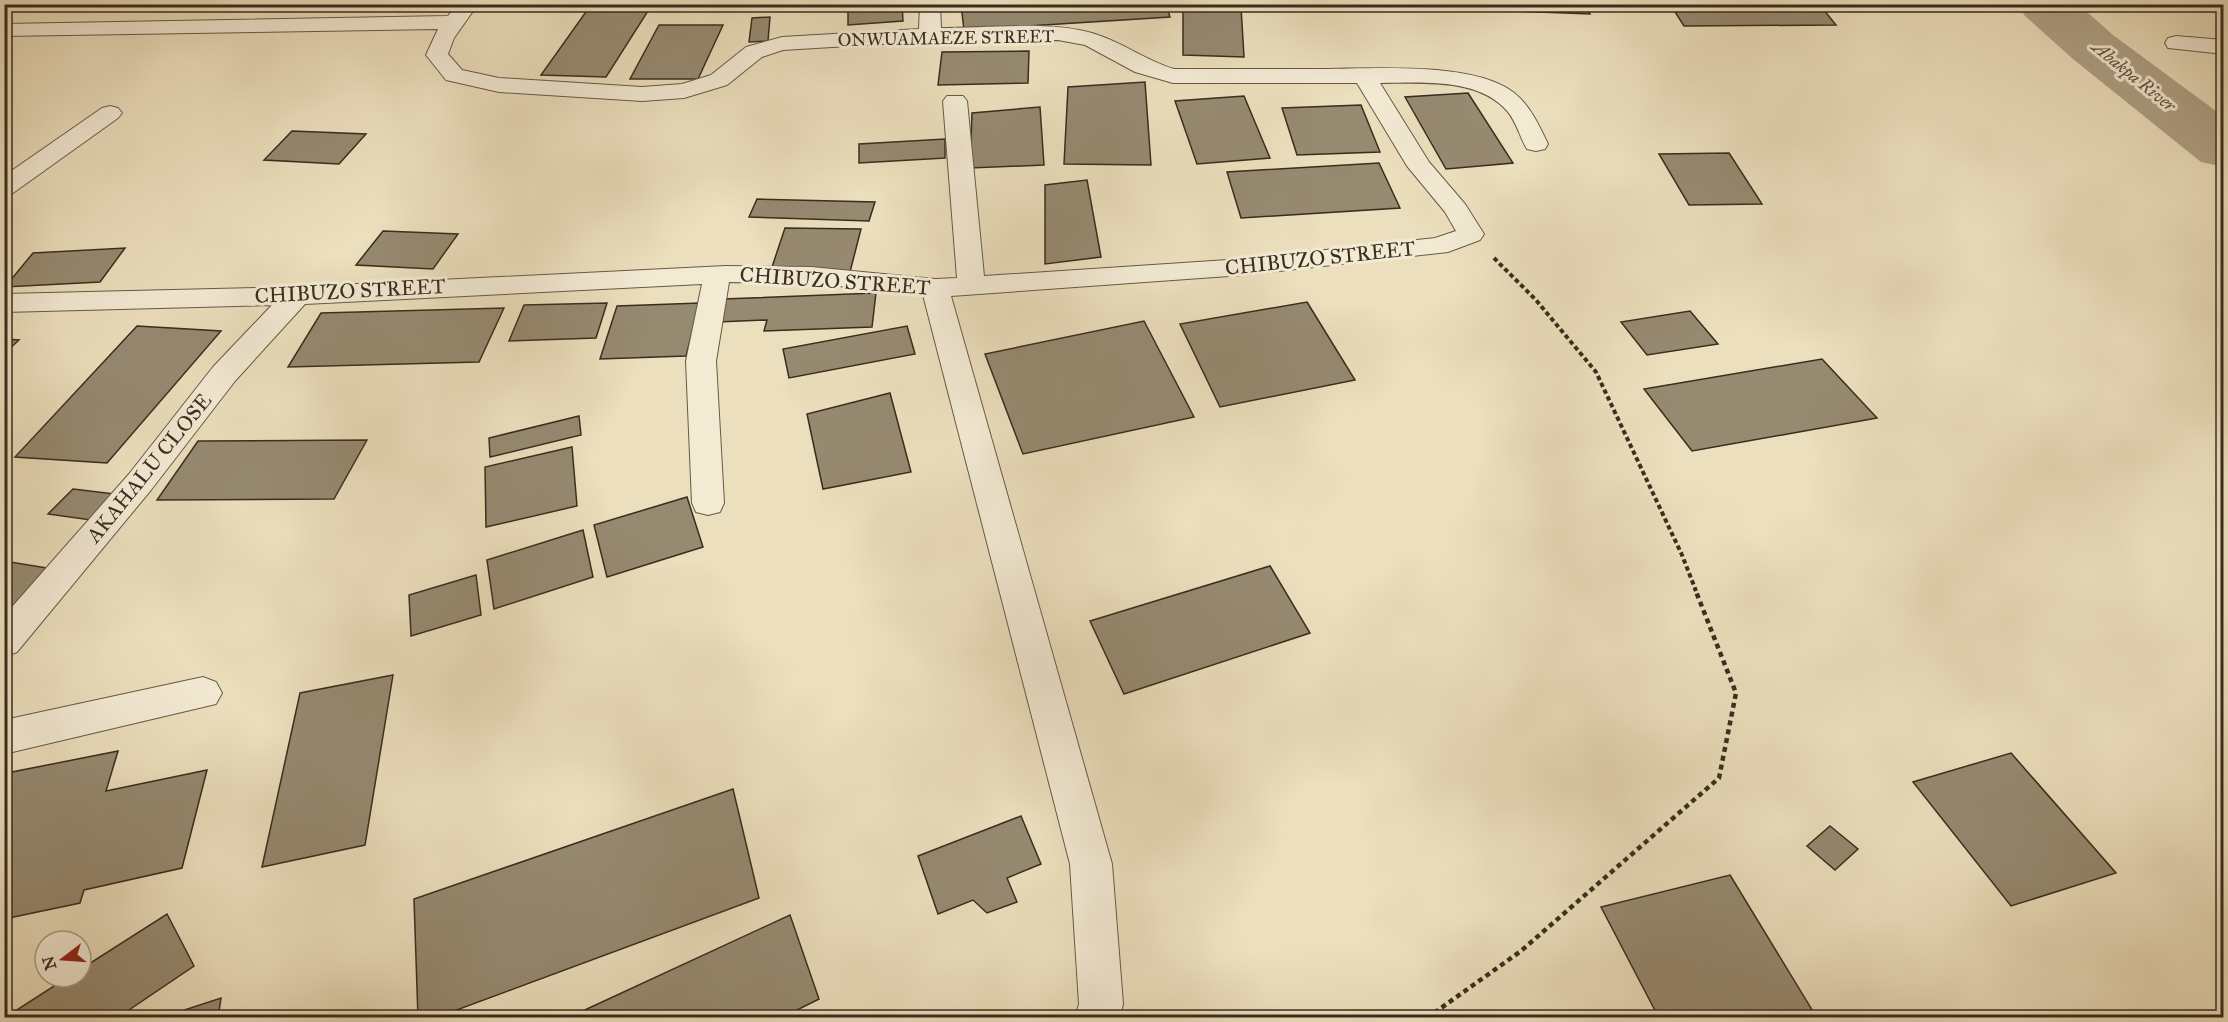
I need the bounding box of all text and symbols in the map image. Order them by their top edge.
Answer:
street label: ONWUAMAEZE STREET [838,25,1054,51]
water label: Abakpa River [2085,34,2181,118]
street label: CHIBUZO STREET [1224,235,1416,281]
street label: CHIBUZO STREET [739,261,931,301]
street label: CHIBUZO STREET [254,273,446,309]
street label: AKAHALU CLOSE [80,388,217,549]
north arrow [33,929,93,989]
text: N [38,954,60,973]

